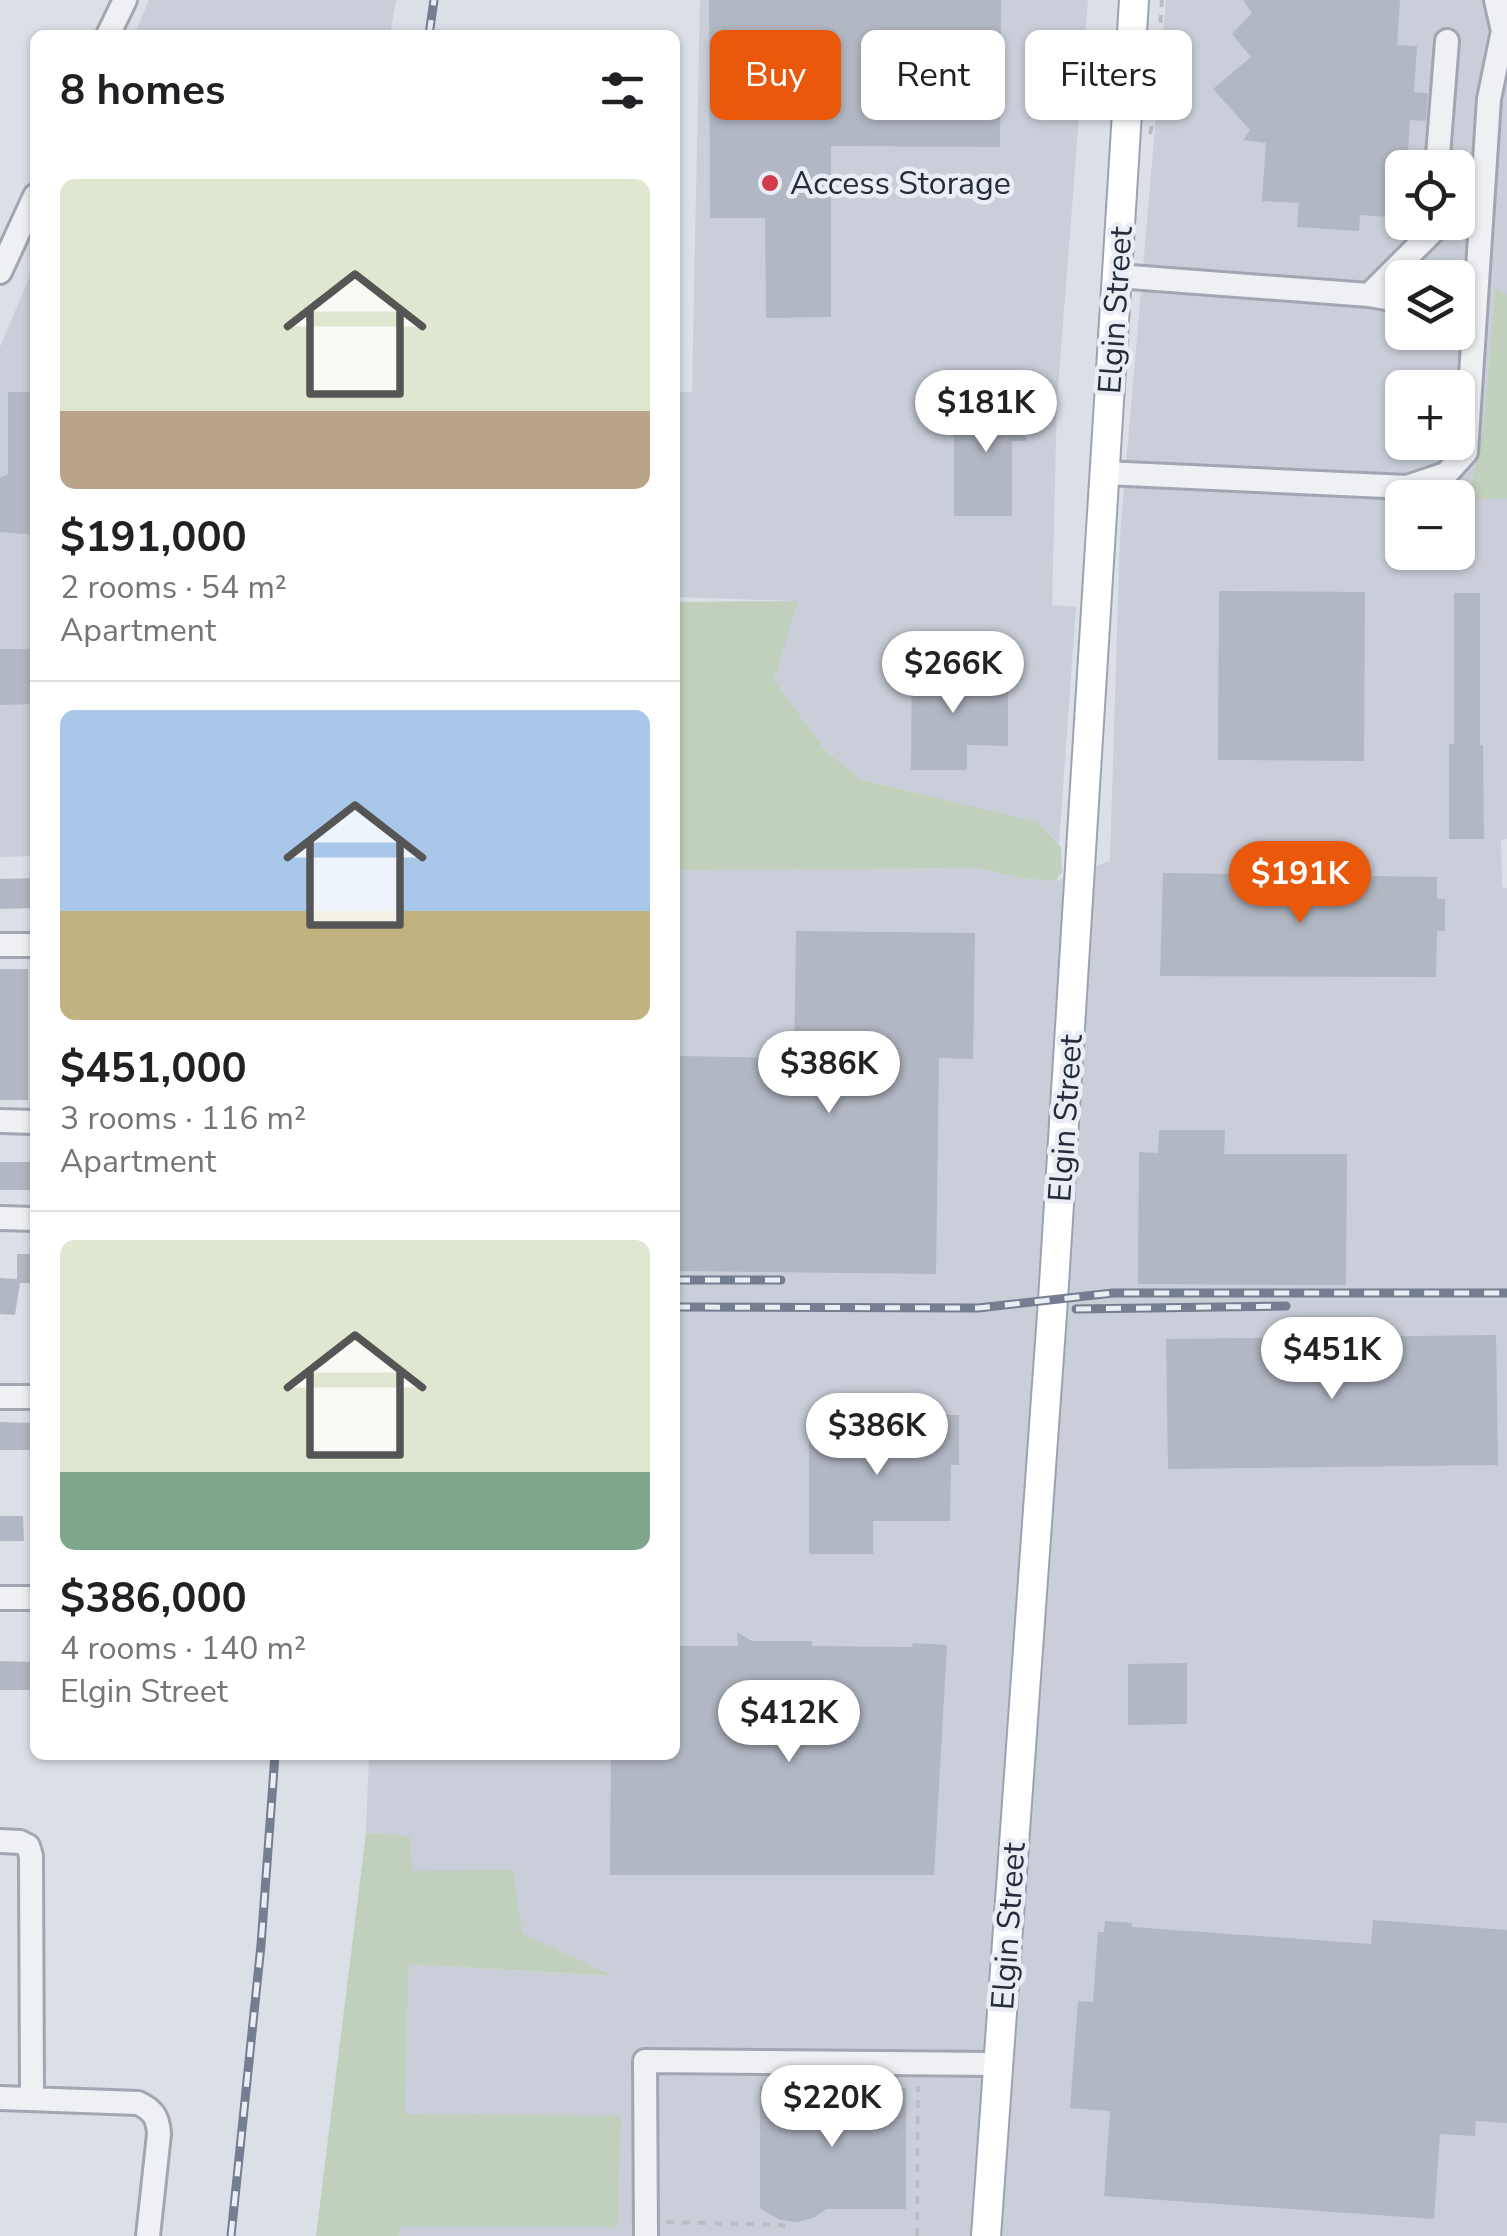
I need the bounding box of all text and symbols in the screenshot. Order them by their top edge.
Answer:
chip: Buy [710,30,841,120]
chip: Rent [861,30,1005,120]
chip: Filters [1025,30,1192,120]
text: 8 homes [60,62,225,119]
icon: filters [595,63,650,118]
map controls [1385,150,1475,570]
button: locate [1385,150,1475,240]
place label: Access Storage [790,162,1011,205]
marker: Access Storage [759,172,781,194]
street label: Elgin Street [1088,224,1143,395]
icon: home [265,244,445,424]
button: layers [1385,260,1475,350]
pin: $181K [916,370,1056,455]
button: + [1385,370,1475,460]
text: $181K [937,381,1035,424]
button: − [1385,480,1475,570]
text: $191,000 [60,509,247,566]
text: 2 rooms · 54 m² [60,566,287,609]
text: Apartment [60,609,216,652]
pin: $266K [883,631,1023,716]
text: $266K [904,642,1002,685]
icon: home [265,775,445,955]
pin: $191K [1230,841,1370,926]
text: $191K [1251,852,1349,895]
pin: $386K [759,1031,899,1116]
street label: Elgin Street [1038,1032,1093,1203]
text: $451,000 [60,1040,247,1097]
text: $386K [780,1042,878,1085]
text: 3 rooms · 116 m² [60,1097,306,1140]
text: Apartment [60,1140,216,1183]
icon: home [265,1305,445,1485]
pin: $451K [1262,1317,1402,1402]
text: $451K [1283,1328,1381,1371]
pin: $386K [807,1393,947,1478]
text: $386K [828,1404,926,1447]
text: $386,000 [60,1570,247,1627]
text: 4 rooms · 140 m² [60,1627,306,1670]
text: Elgin Street [60,1670,228,1713]
pin: $412K [719,1680,859,1765]
text: $412K [740,1691,838,1734]
street label: Elgin Street [981,1840,1036,2011]
pin: $220K [762,2065,902,2150]
text: $220K [783,2076,881,2119]

